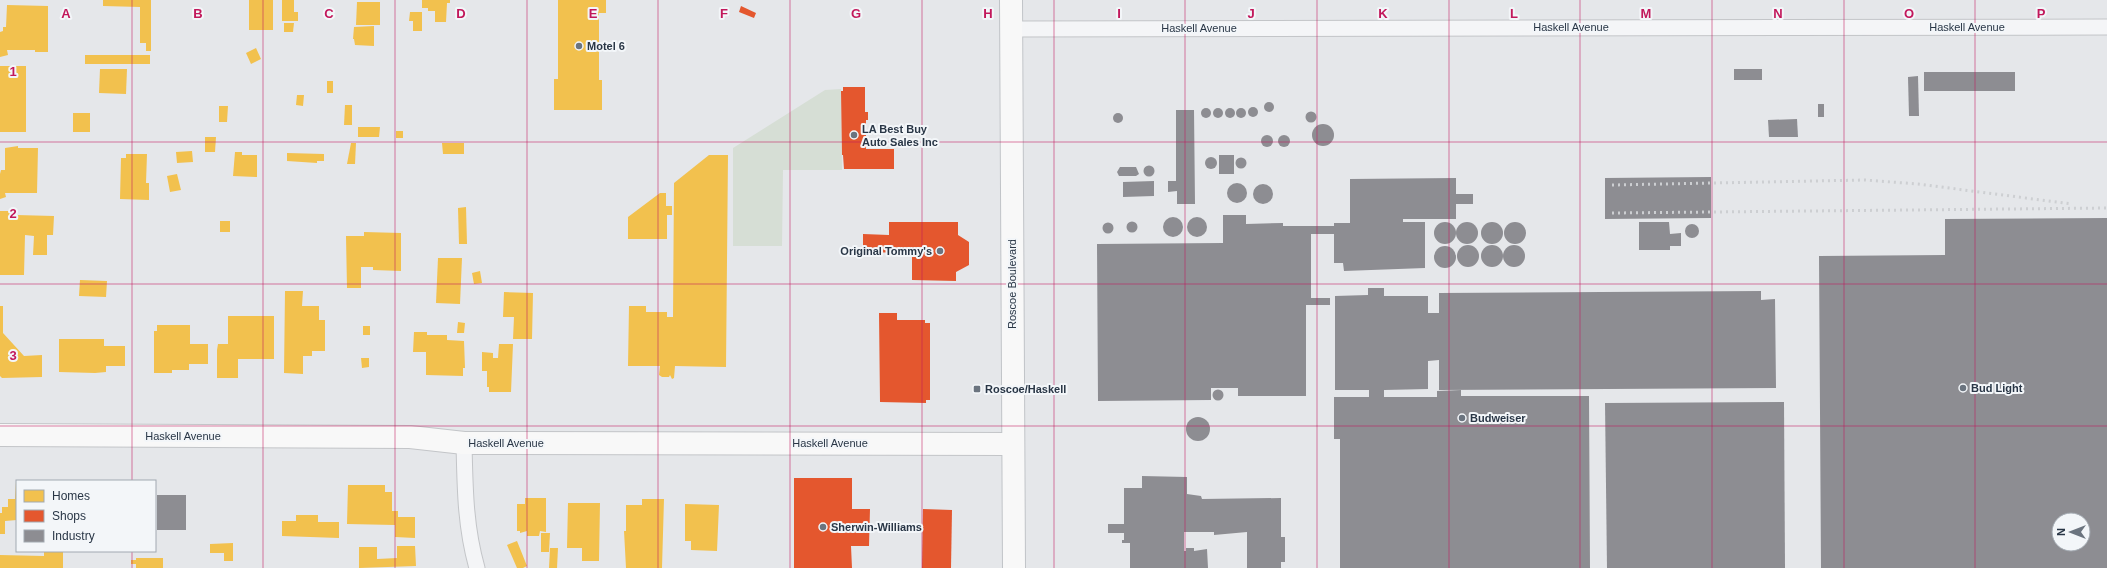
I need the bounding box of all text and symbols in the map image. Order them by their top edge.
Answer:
text: A [61,6,71,21]
text: B [193,6,203,21]
text: C [324,6,334,21]
text: D [456,6,466,21]
text: E [589,6,598,21]
text: F [720,6,728,21]
text: G [851,6,861,21]
text: H [983,6,993,21]
text: I [1117,6,1121,21]
text: J [1247,6,1255,21]
text: K [1378,6,1388,21]
text: L [1510,6,1518,21]
text: M [1641,6,1651,21]
text: N [1773,6,1783,21]
text: O [1904,6,1914,21]
text: P [2037,6,2046,21]
street label: Haskell Avenue [1533,21,1609,33]
street label: Haskell Avenue [1929,21,2005,33]
street label: Haskell Avenue [1161,22,1237,34]
place label: Motel 6 [587,40,625,52]
marker: Motel 6 [574,41,584,51]
text: 1 [9,64,17,79]
place label: LA Best Buy Auto Sales Inc [862,123,938,148]
marker: LA Best Buy Auto Sales Inc [849,130,859,140]
text: 2 [9,206,17,221]
street label: Roscoe Boulevard [1006,239,1018,329]
place label: Original Tommy's [840,245,932,257]
marker: Original Tommy's [935,246,945,256]
text: 3 [9,348,17,363]
place label: Bud Light [1971,382,2023,394]
place label: Roscoe/Haskell [985,383,1066,395]
marker: Bud Light [1958,383,1968,393]
marker: Roscoe/Haskell [972,384,982,394]
place label: Budweiser [1470,412,1526,424]
marker: Budweiser [1457,413,1467,423]
street label: Haskell Avenue [145,430,221,442]
street label: Haskell Avenue [468,437,544,449]
street label: Haskell Avenue [792,437,868,449]
legend [16,480,156,552]
text: Homes [52,489,90,503]
text: Shops [52,509,86,523]
north arrow [2051,512,2091,552]
place label: Sherwin-Williams [831,521,922,533]
marker: Sherwin-Williams [818,522,828,532]
text: N [2055,528,2067,536]
text: Industry [52,529,95,543]

